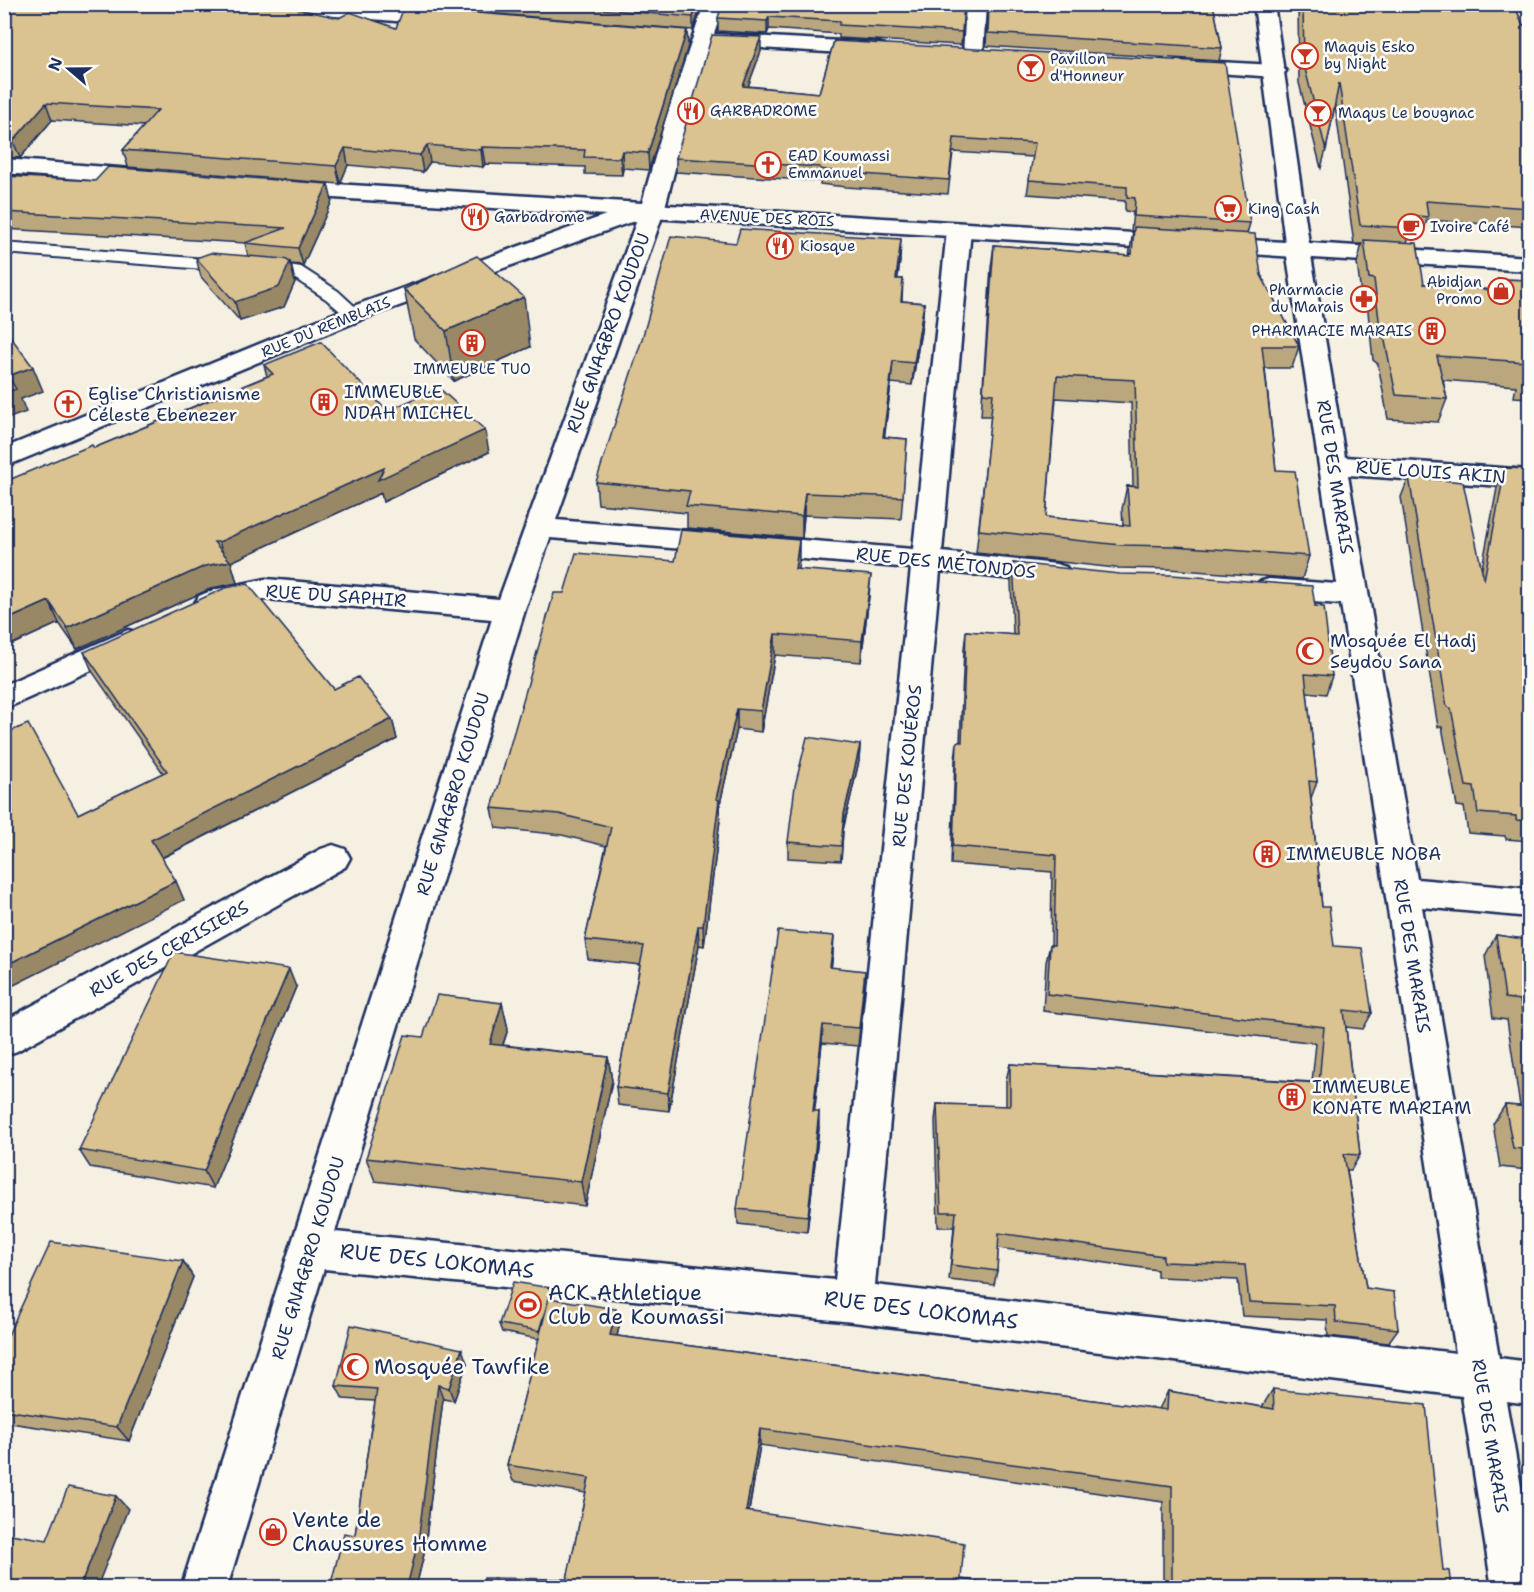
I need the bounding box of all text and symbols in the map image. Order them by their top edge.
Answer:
place label: Maquis Esko by Night [1324,37,1415,74]
north arrow [39,39,99,99]
bar icon: Maquis Esko by Night [1290,41,1320,71]
place label: Pavillon d'Honneur [1050,49,1125,86]
bar icon: Pavillon d'Honneur [1016,53,1046,83]
text: N [43,54,67,74]
restaurant icon: GARBADROME [676,96,706,126]
bar icon: Maqus Le bougnac [1303,98,1333,128]
place label: GARBADROME [710,101,817,121]
place label: Maqus Le bougnac [1338,103,1475,123]
place label: EAD Koumassi Emmanuel [788,146,890,183]
church icon: EAD Koumassi Emmanuel [753,150,783,180]
supermarket icon: King Cash [1213,194,1243,224]
place label: King Cash [1248,199,1320,219]
restaurant icon: Garbadrome [460,202,490,232]
street label: AVENUE DES ROIS [699,204,835,232]
place label: Garbadrome [494,207,585,227]
cafe icon: Ivoire Café [1396,212,1426,242]
place label: Ivoire Café [1430,217,1510,237]
street label: RUE GNAGBRO KOUDOU [561,230,655,436]
restaurant icon: Kiosque [765,231,795,261]
place label: Kiosque [800,236,855,256]
place label: Abidjan Promo [1426,272,1482,309]
shop icon: Abidjan Promo [1486,276,1516,306]
place label: Pharmacie du Marais [1269,280,1344,317]
pharmacy icon: Pharmacie du Marais [1349,284,1379,314]
street label: RUE DU REMBLAIS [258,292,394,362]
building icon: PHARMACIE MARAIS [1417,316,1447,346]
place label: PHARMACIE MARAIS [1252,321,1412,341]
building icon: IMMEUBLE TUO [457,328,487,358]
place label: IMMEUBLE TUO [413,359,531,379]
place label: IMMEUBLE NDAH MICHEL [344,380,473,425]
place label: Eglise Christianisme Céleste Ebenezer [88,382,261,427]
building icon: IMMEUBLE NDAH MICHEL [309,387,339,417]
church icon: Eglise Christianisme Céleste Ebenezer [53,389,83,419]
street label: RUE DES MARAIS [1311,398,1359,556]
street label: RUE LOUIS AKIN [1355,455,1507,489]
street label: RUE DES MÉTONDOS [855,542,1037,584]
street label: RUE DU SAPHIR [265,579,407,613]
place label: Mosquée El Hadj Seydou Sana [1330,629,1476,674]
mosque icon: Mosquée El Hadj Seydou Sana [1295,636,1325,666]
street label: RUE DES KOUÉROS [887,684,927,848]
street label: RUE GNAGBRO KOUDOU [411,689,495,899]
building icon: IMMEUBLE NOBA [1252,839,1282,869]
place label: IMMEUBLE NOBA [1286,842,1441,866]
street label: RUE DES MARAIS [1388,877,1436,1035]
street label: RUE DES CERISIERS [85,895,253,1003]
place label: IMMEUBLE KONATE MARIAM [1312,1075,1471,1120]
building icon: IMMEUBLE KONATE MARIAM [1277,1082,1307,1112]
street label: RUE GNAGBRO KOUDOU [266,1153,350,1363]
street label: RUE DES LOKOMAS [339,1237,535,1285]
place label: ACK Athletique Club de Koumassi [548,1279,725,1331]
street label: RUE DES LOKOMAS [822,1284,1020,1336]
sports icon: ACK Athletique Club de Koumassi [513,1290,543,1320]
mosque icon: Mosquée Tawfike [340,1352,370,1382]
place label: Mosquée Tawfike [374,1353,550,1381]
street label: RUE DES MARAIS [1466,1357,1514,1515]
place label: Vente de Chaussures Homme [292,1506,488,1558]
shop icon: Vente de Chaussures Homme [258,1517,288,1547]

